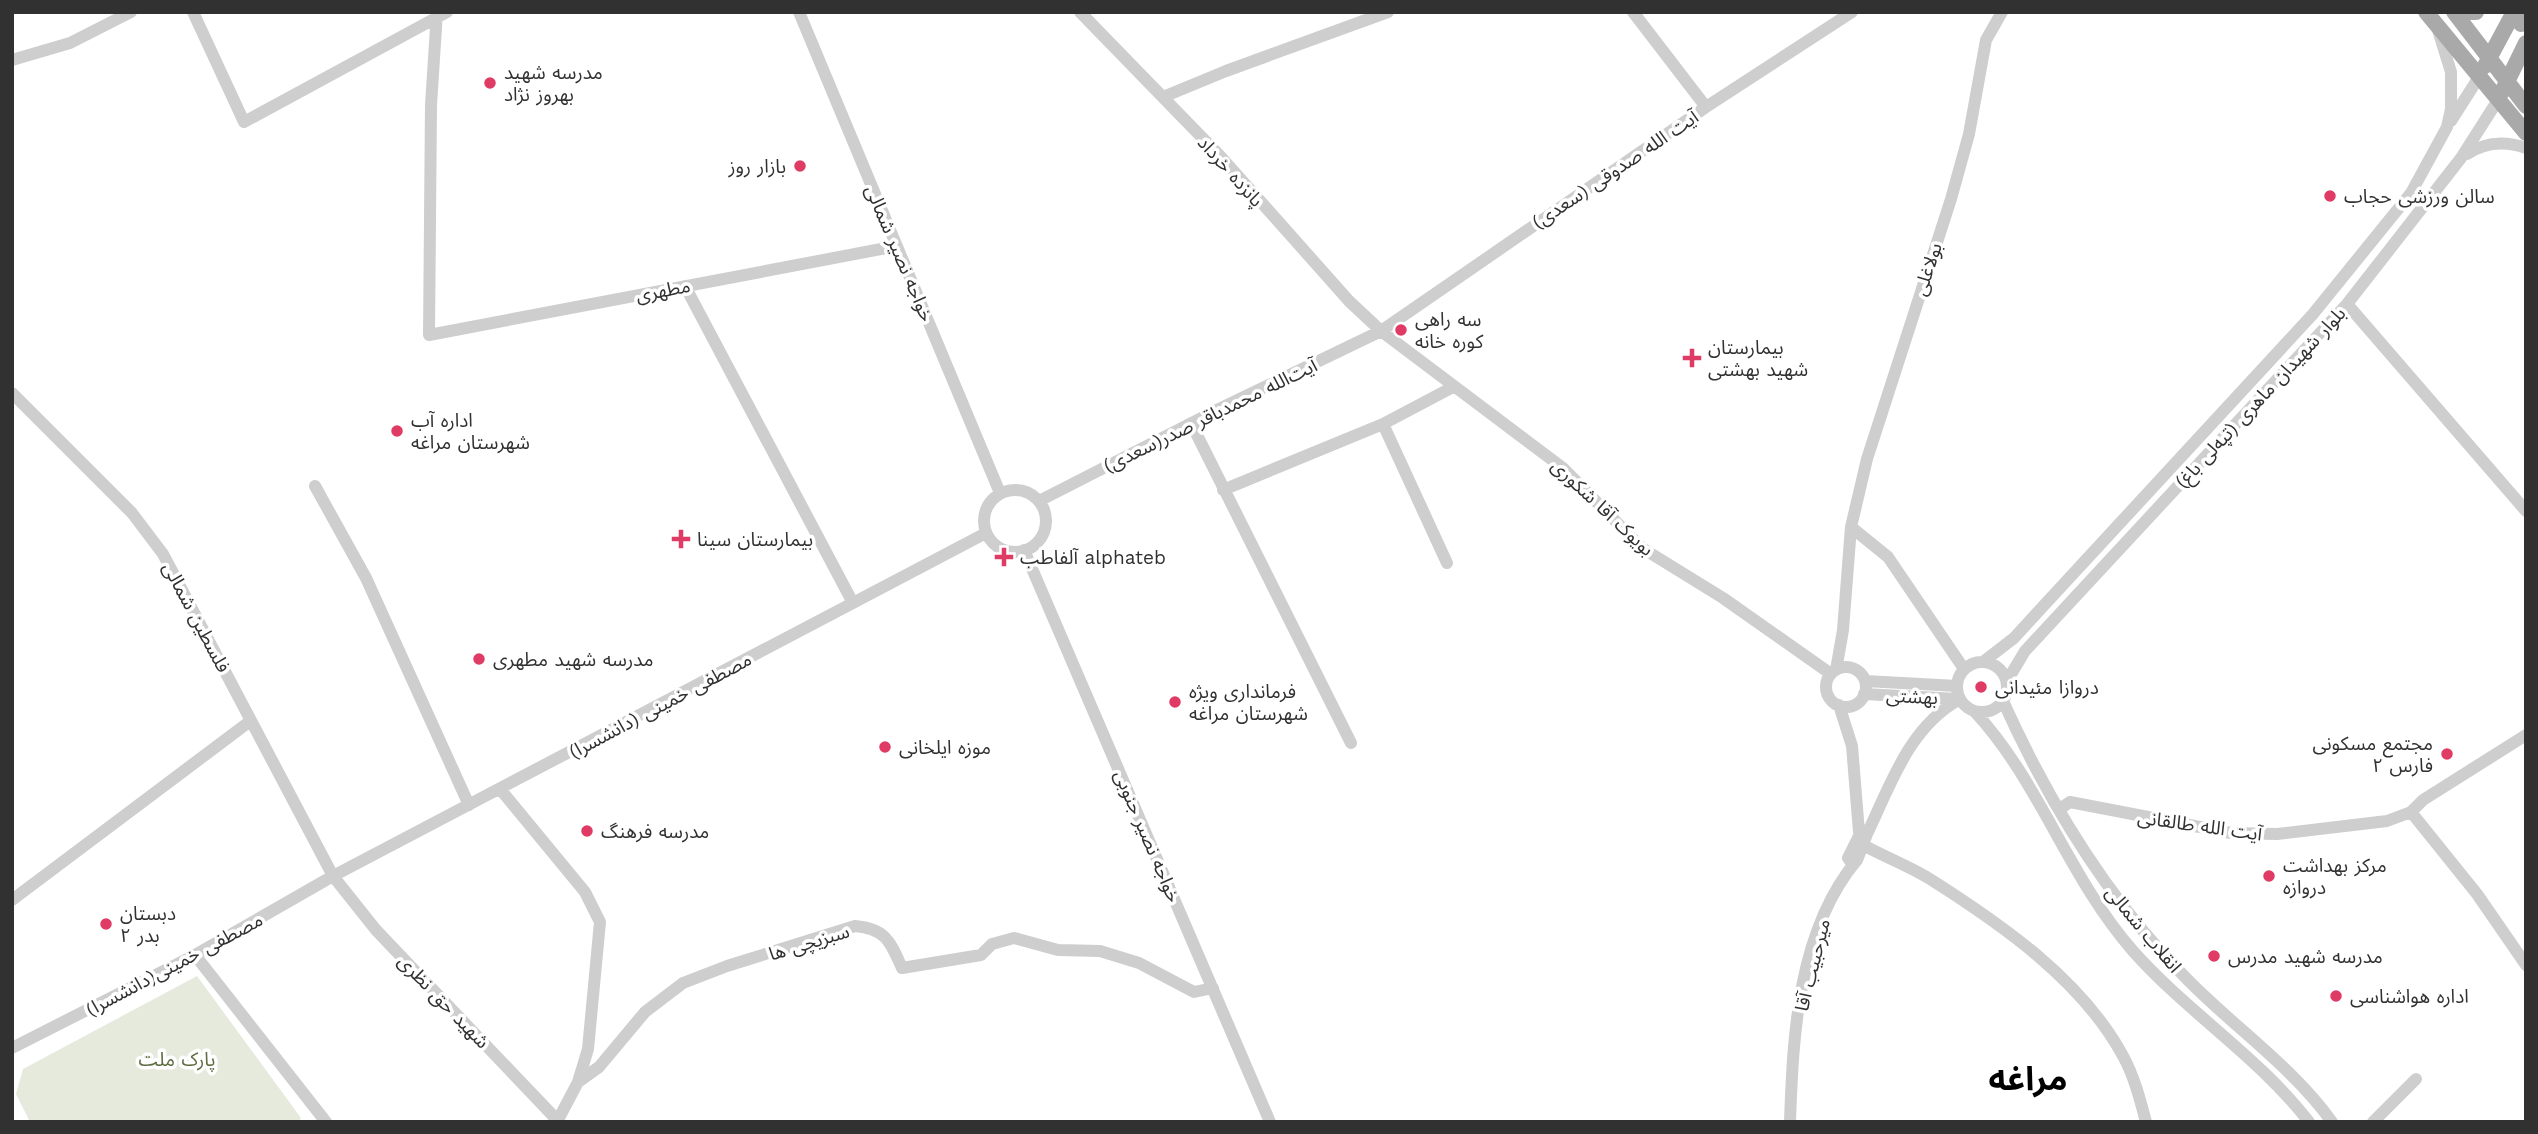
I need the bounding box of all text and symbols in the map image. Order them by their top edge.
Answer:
place label: مدرسه شهید بهروز نژاد [504,61,603,106]
marker: مدرسه شهید بهروز نژاد [482,75,498,91]
street label: آیت الله صدوقی (سعدی) [1528,104,1704,234]
street label: پانزده خرداد [1192,131,1268,212]
place label: بازار روز [727,155,786,178]
marker: بازار روز [792,158,808,174]
street label: خواجه نصیر شمالی [860,181,939,325]
place label: سالن ورزشی حجاب [2344,185,2495,208]
marker: سالن ورزشی حجاب [2322,188,2338,204]
street label: بولاغلی [1908,240,1947,299]
street label: مطهری [634,274,692,307]
street label: بلوار شهیدان ماهری (تپه‌لی باغ) [2170,302,2352,494]
place label: سه راهی کوره خانه [1415,308,1484,353]
marker: سه راهی کوره خانه [1393,322,1409,338]
place label: بیمارستان شهید بهشتی [1708,336,1808,381]
marker: بیمارستان شهید بهشتی [1682,348,1702,368]
street label: آیت‌الله محمدباقر صدر(سعدی) [1100,353,1322,477]
place label: اداره آب شهرستان مراغه [411,409,530,454]
marker: اداره آب شهرستان مراغه [389,423,405,439]
street label: بویوک آقا شکوری [1547,454,1659,561]
place label: بیمارستان سینا [697,528,813,551]
marker: بیمارستان سینا [671,529,691,549]
place label: آلفاطب alphateb [1020,546,1166,569]
marker: آلفاطب alphateb [994,547,1014,567]
street label: فلسطین شمالی [158,558,235,676]
place label: مدرسه شهید مطهری [493,648,653,671]
street label: مصطفی خمینی (دانشسرا) [565,648,755,763]
marker: مدرسه شهید مطهری [471,651,487,667]
place label: دروازا مئیدانی [1995,676,2099,699]
marker: دروازا مئیدانی [1973,679,1989,695]
place label: فرمانداری ویژه شهرستان مراغه [1189,680,1308,725]
street label: بهشتی [1885,684,1939,709]
marker: فرمانداری ویژه شهرستان مراغه [1167,694,1183,710]
place label: مجتمع مسکونی فارس ۲ [2312,732,2433,777]
place label: موزه ایلخانی [899,736,991,759]
marker: موزه ایلخانی [877,739,893,755]
marker: مجتمع مسکونی فارس ۲ [2439,746,2455,762]
street label: خواجه نصیر جنوبی [1109,767,1186,906]
street label: آیت الله طالقانی [2136,805,2265,846]
place label: مدرسه فرهنگ [601,820,709,843]
marker: مدرسه فرهنگ [579,823,595,839]
place label: مرکز بهداشت دروازه [2283,854,2387,899]
marker: مرکز بهداشت دروازه [2261,868,2277,884]
street label: انقلاب شمالی [2101,881,2187,977]
place label: دبستان بدر ۲ [120,902,176,947]
street label: (دانشسرا)مصطفی خمینی [82,908,267,1021]
marker: دبستان بدر ۲ [98,916,114,932]
street label: میرحبیب آقا [1790,917,1835,1014]
street label: سبزیچی ها [766,919,853,967]
place label: مدرسه شهید مدرس [2228,945,2383,968]
marker: مدرسه شهید مدرس [2206,948,2222,964]
street label: شهید حق نظری [393,950,494,1053]
place label: اداره هواشناسی [2350,985,2469,1008]
marker: اداره هواشناسی [2328,988,2344,1004]
park label: پارک ملت [138,1048,216,1072]
district label: مراغه [1989,1059,2067,1098]

